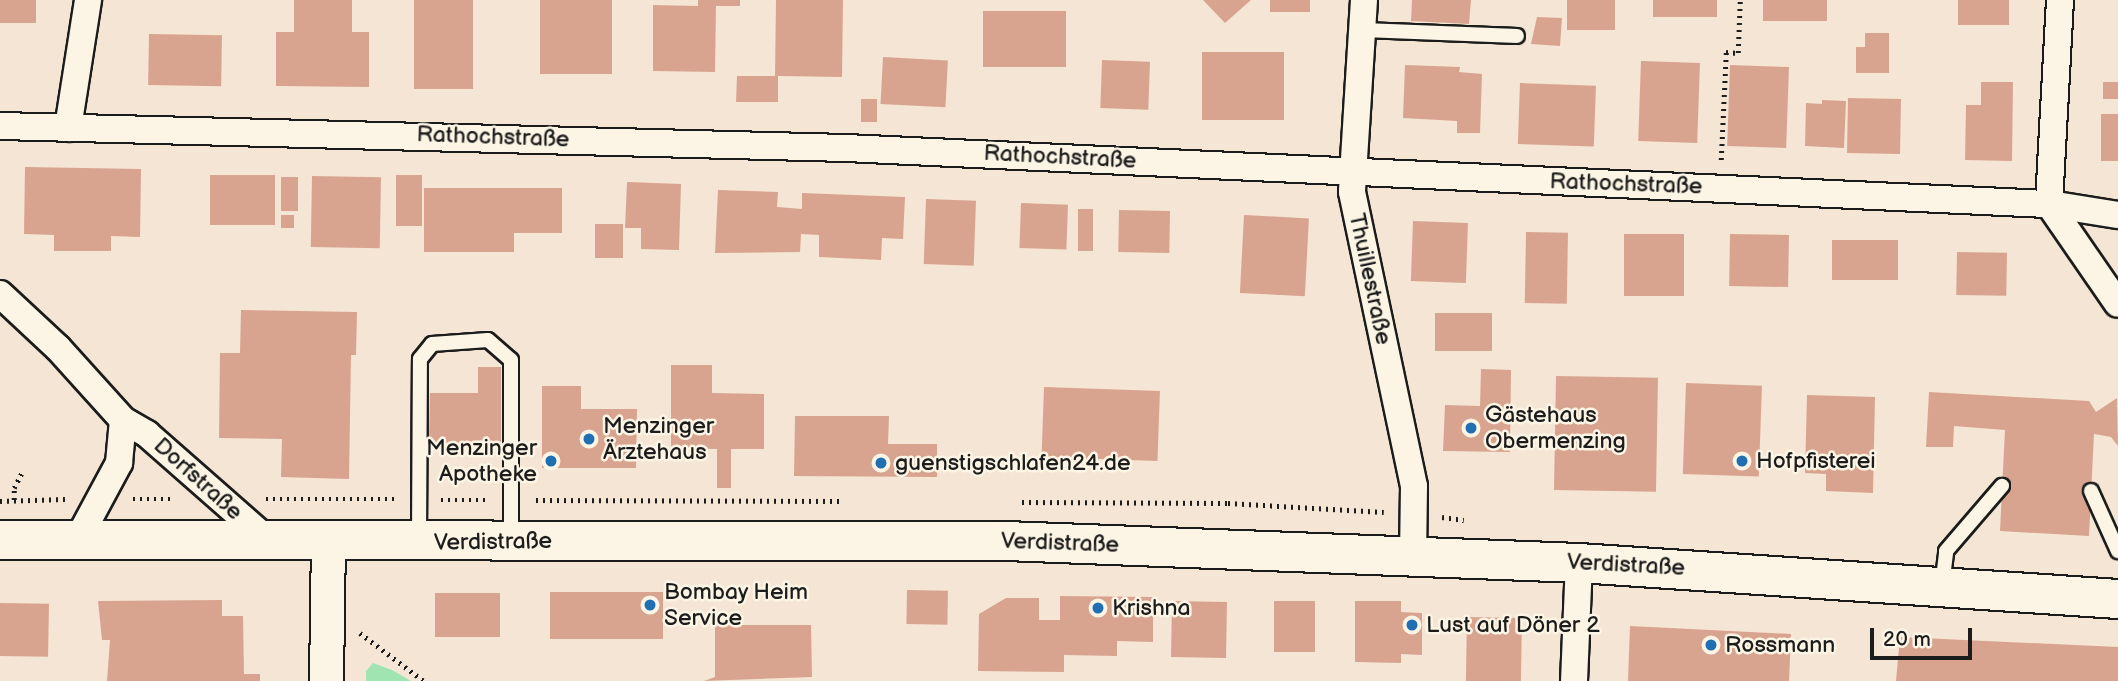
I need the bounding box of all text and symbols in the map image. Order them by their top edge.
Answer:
street label: Rathochstraße [416,121,570,153]
street label: Rathochstraße [983,139,1137,175]
street label: Rathochstraße [1549,168,1703,200]
street label: Thuillestraße [1343,211,1397,347]
place label: Gästehaus Obermenzing [1485,401,1626,455]
place label: Menzinger Ärztehaus [603,412,714,466]
marker: Gästehaus Obermenzing [1463,420,1479,436]
marker: Menzinger Ärztehaus [581,431,597,447]
street label: Dorfstraße [148,432,248,526]
place label: Menzinger Apotheke [426,434,537,488]
place label: Hofpfisterei [1756,447,1876,475]
place label: guenstigschlafen24.de [895,449,1131,477]
marker: Menzinger Apotheke [543,453,559,469]
marker: Hofpfisterei [1734,453,1750,469]
marker: guenstigschlafen24.de [873,455,889,471]
street label: Verdistraße [434,527,552,557]
street label: Verdistraße [1000,527,1120,559]
street label: Verdistraße [1566,548,1686,582]
place label: Bombay Heim Service [664,578,809,632]
place label: Krishna [1112,594,1191,622]
marker: Bombay Heim Service [642,597,658,613]
marker: Krishna [1090,600,1106,616]
place label: Lust auf Döner 2 [1426,611,1600,639]
scale bar [1873,614,1974,658]
marker: Lust auf Döner 2 [1404,617,1420,633]
text: 20 m [1883,627,1931,652]
place label: Rossmann [1725,631,1835,659]
marker: Rossmann [1703,637,1719,653]

